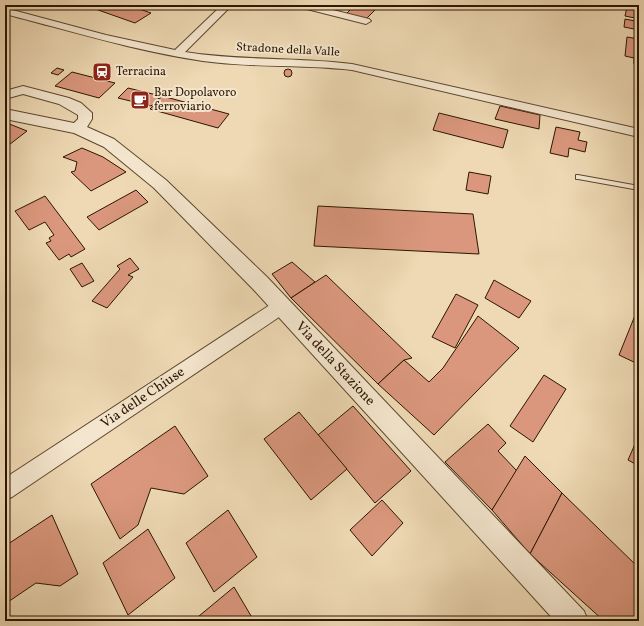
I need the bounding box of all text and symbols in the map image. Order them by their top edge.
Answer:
street label: Stradone della Valle [236,39,341,61]
station icon: Terracina [91,61,113,83]
place label: Terracina [116,64,166,80]
place label: Bar Dopolavoro ferroviario [154,85,236,115]
cafe icon: Bar Dopolavoro ferroviario [129,89,151,111]
street label: Via della Stazione [291,318,379,411]
street label: Via delle Chiuse [97,363,189,433]

